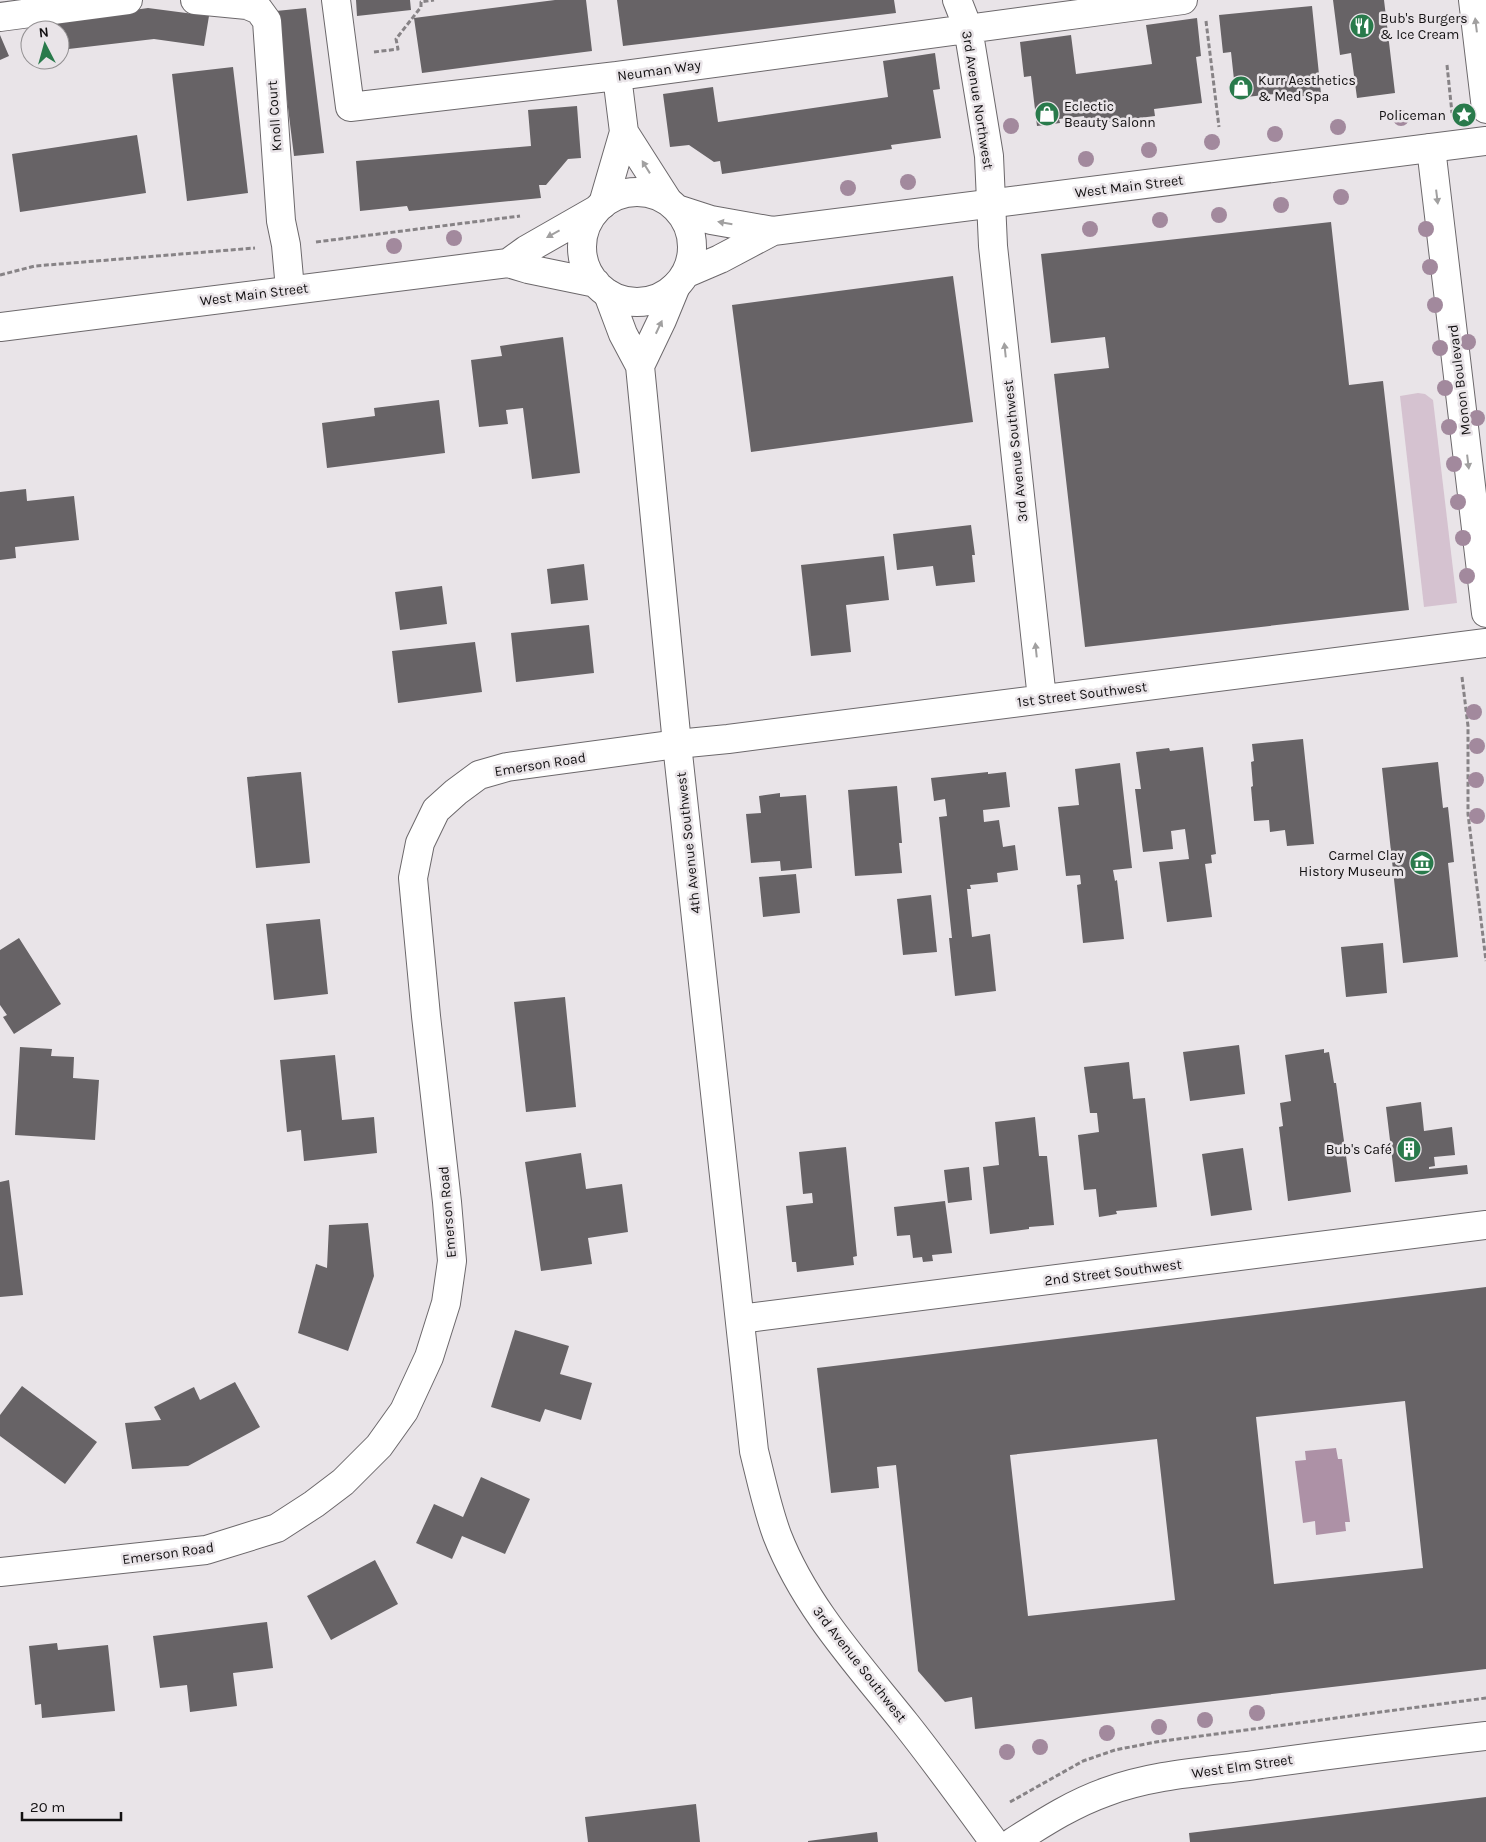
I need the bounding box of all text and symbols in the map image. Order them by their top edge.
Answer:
place label: Bub's Burgers & Ice Cream [1380,10,1468,43]
restaurant icon: Bub's Burgers & Ice Cream [1349,13,1375,39]
one-way arrow [1472,17,1480,33]
north arrow [20,20,70,70]
text: N [38,24,50,42]
street label: 3rd Avenue Northwest [958,29,997,171]
street label: Neuman Way [616,56,702,85]
place label: Kurr Aesthetics & Med Spa [1258,72,1356,105]
shop icon: Kurr Aesthetics & Med Spa [1228,75,1254,101]
street label: Knoll Court [264,80,285,152]
place label: Eclectic Beauty Salonn [1064,98,1156,131]
shop icon: Eclectic Beauty Salonn [1034,101,1060,127]
place icon: Policeman [1451,102,1477,128]
place label: Policeman [1379,107,1446,124]
one-way arrow [641,160,651,173]
street label: West Main Street [1074,171,1184,202]
one-way arrow [1433,189,1441,205]
one-way arrow [717,218,733,226]
one-way arrow [547,230,560,239]
street label: West Main Street [199,279,309,310]
one-way arrow [655,319,663,334]
street label: Monon Boulevard [1444,324,1475,436]
one-way arrow [1000,341,1008,357]
street label: 3rd Avenue Southwest [1000,379,1031,523]
one-way arrow [1464,454,1472,470]
one-way arrow [1032,642,1040,658]
street label: 1st Street Southwest [1016,678,1148,711]
street label: Emerson Road [493,749,587,780]
street label: 4th Avenue Southwest [673,771,704,915]
place label: Carmel Clay History Museum [1299,847,1404,880]
museum icon: Carmel Clay History Museum [1409,850,1435,876]
building icon: Bub's Café [1396,1136,1422,1162]
place label: Bub's Café [1326,1141,1392,1158]
street label: Emerson Road [435,1165,460,1259]
street label: 2nd Street Southwest [1043,1256,1183,1289]
street label: Emerson Road [121,1539,215,1568]
street label: 3rd Avenue Southwest [809,1603,910,1726]
street label: West Elm Street [1190,1751,1294,1782]
scale bar [22,1790,121,1822]
text: 20 m [30,1798,65,1816]

